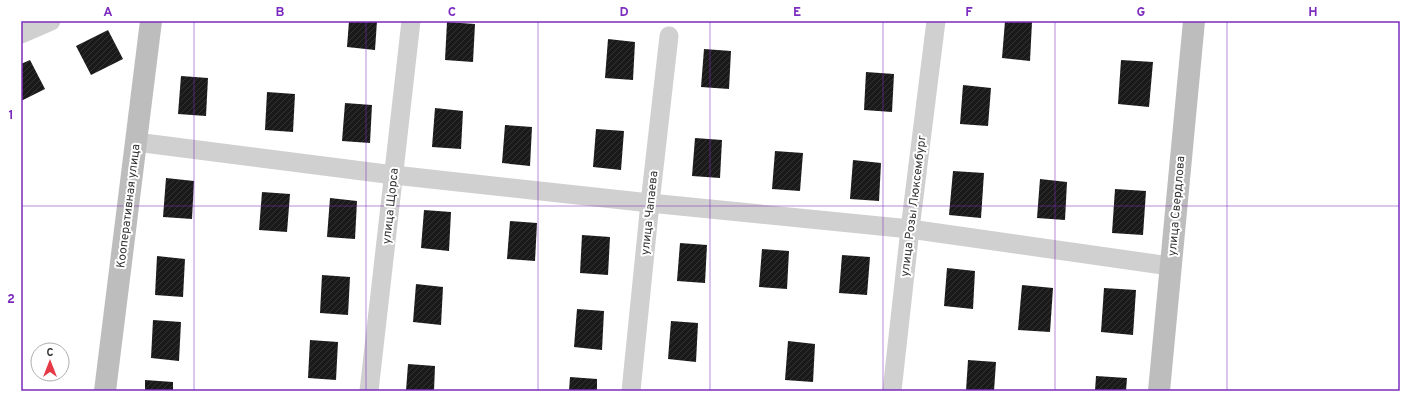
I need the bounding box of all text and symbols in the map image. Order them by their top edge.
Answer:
text: A [103,5,113,21]
text: B [276,5,285,21]
text: C [448,5,456,21]
text: D [619,5,629,21]
text: E [793,5,801,21]
text: F [965,5,973,21]
text: G [1137,5,1146,21]
text: H [1308,5,1318,21]
text: 1 [8,108,14,124]
street label: улица Розы Люксембург [897,134,931,278]
street label: Кооперативная улица [113,143,145,269]
street label: улица Свердлова [1165,155,1189,257]
street label: улица Щорса [379,167,403,245]
street label: улица Чапаева [638,170,662,256]
text: 2 [7,292,15,308]
north arrow [30,342,70,382]
text: С [46,346,54,360]

